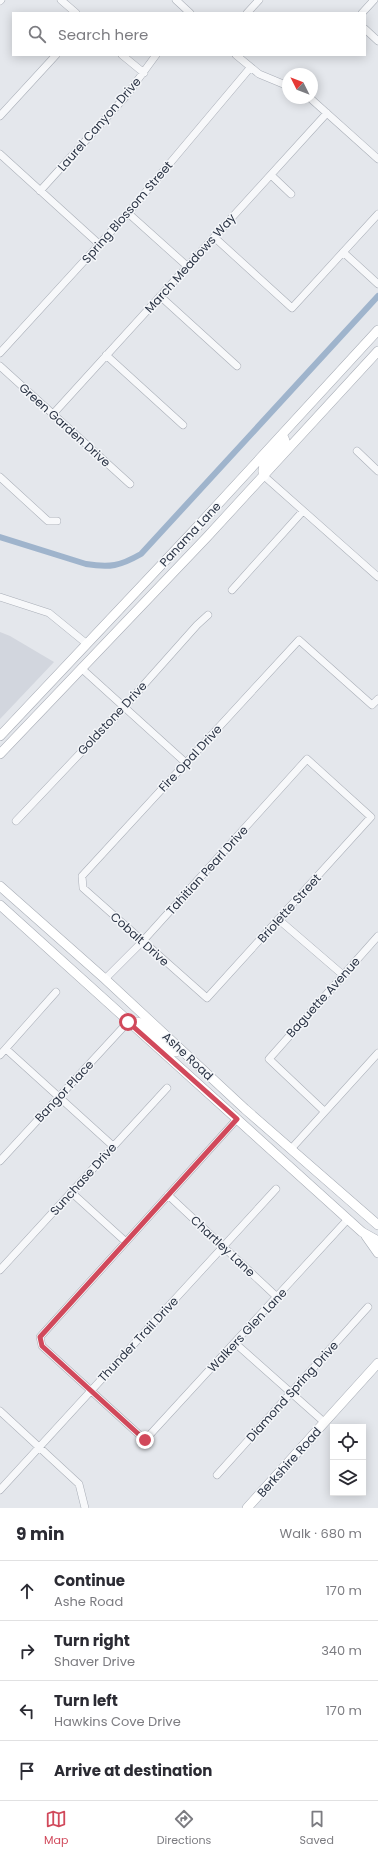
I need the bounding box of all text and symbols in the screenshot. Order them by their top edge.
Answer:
search box [12,12,366,56]
icon: search [26,23,48,45]
text: Search here [58,24,148,45]
north arrow [282,68,318,104]
street label: Laurel Canyon Drive [53,73,145,175]
street label: Spring Blossom Street [78,157,176,267]
street label: March Meadows Way [141,209,240,316]
street label: Green Garden Drive [15,379,115,471]
street label: Panama Lane [155,498,225,570]
street label: Goldstone Drive [73,678,151,758]
street label: Fire Opal Drive [154,721,226,795]
street label: Tahitian Pearl Drive [162,822,252,918]
street label: Briolette Street [253,870,325,946]
street label: Cobalt Drive [107,908,173,970]
street label: Baguette Avenue [282,953,364,1041]
route start [119,1013,137,1031]
street label: Ashe Road [159,1028,217,1084]
street label: Bangor Place [31,1056,97,1126]
street label: Sunchase Drive [46,1139,120,1219]
street label: Chartley Lane [187,1212,259,1280]
street label: Walkers Glen Lane [203,1284,291,1376]
street label: Thunder Trail Drive [94,1293,182,1385]
street label: Diamond Spring Drive [242,1337,342,1445]
street label: Berkshire Road [253,1423,325,1501]
map controls [330,1424,366,1496]
button: locate [330,1424,366,1460]
route end [136,1431,154,1449]
button: layers [330,1460,366,1496]
text: 9 min [16,1522,65,1546]
text: Walk · 680 m [279,1524,362,1543]
text: Continue [54,1570,125,1591]
icon: ahead [16,1580,38,1602]
text: 170 m [326,1581,362,1600]
text: Ashe Road [54,1592,123,1611]
text: Turn right [54,1630,130,1651]
icon: right [16,1640,38,1662]
text: 340 m [321,1641,362,1660]
text: Shaver Drive [54,1652,135,1671]
text: Turn left [54,1690,118,1711]
icon: left [16,1700,38,1722]
text: 170 m [326,1701,362,1720]
text: Hawkins Cove Drive [54,1712,181,1731]
icon: arrive [16,1760,38,1782]
text: Arrive at destination [54,1760,212,1781]
tab: Map [44,1808,68,1849]
tab: Directions [157,1808,211,1849]
tab: Saved [300,1808,334,1849]

